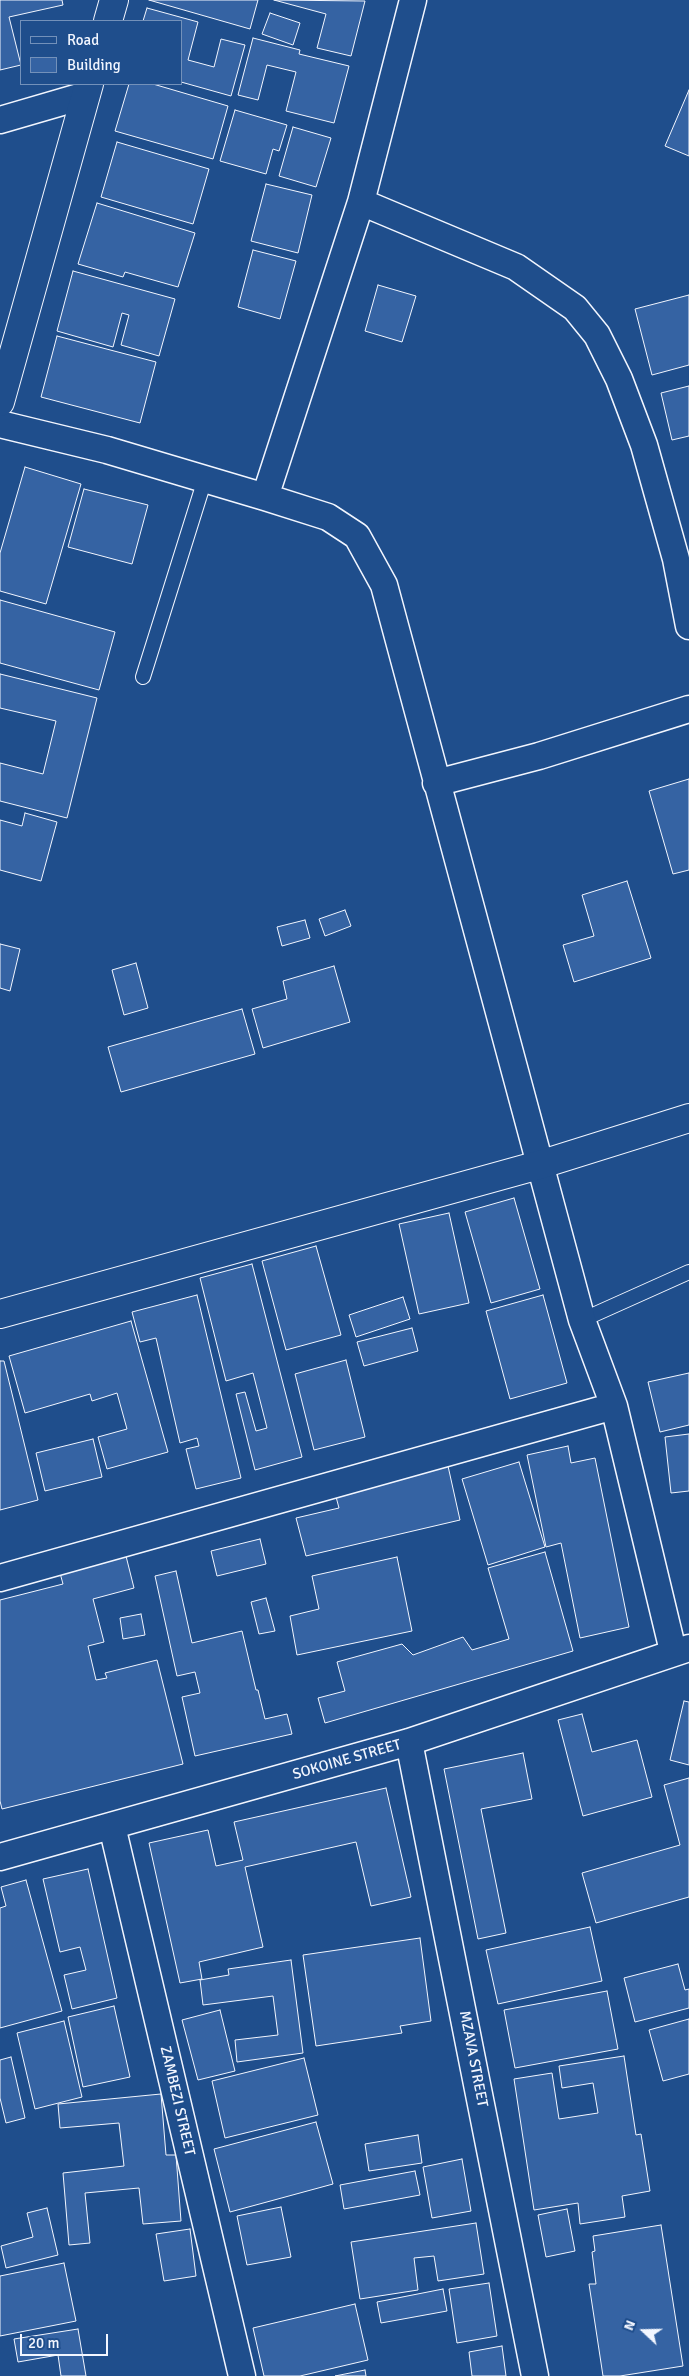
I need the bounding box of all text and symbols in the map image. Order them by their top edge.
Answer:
legend [20,20,182,85]
text: Road [67,31,99,49]
text: Building [67,56,121,74]
street label: SOKOINE STREET [291,1736,403,1784]
street label: MZAVA STREET [455,2009,491,2109]
street label: ZAMBEZI STREET [156,2044,198,2158]
north arrow [619,2306,669,2356]
text: N [620,2318,639,2333]
scale bar [22,2324,110,2356]
text: 20 m [28,2334,59,2352]

